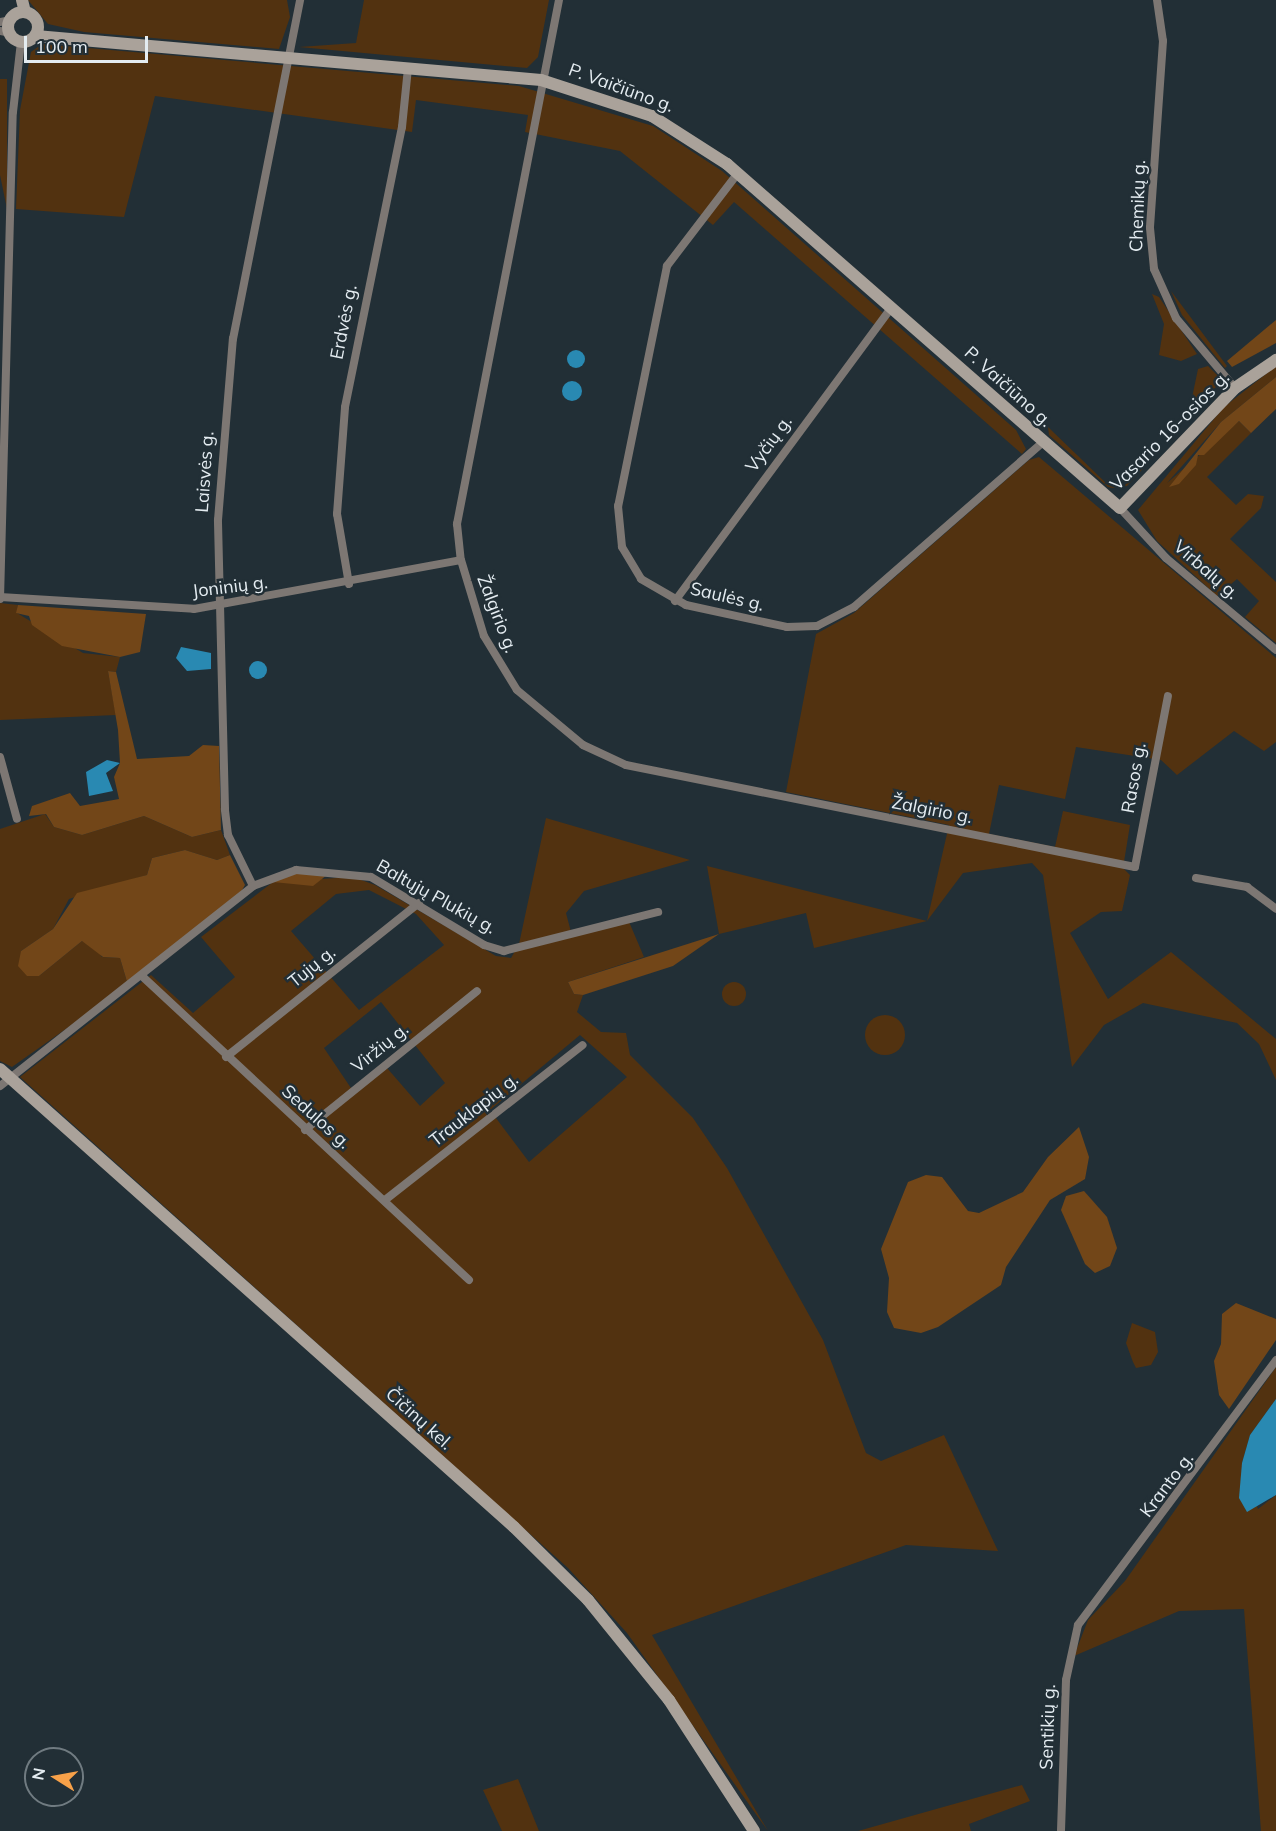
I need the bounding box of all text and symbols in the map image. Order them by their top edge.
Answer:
scale bar [27,24,152,62]
text: 100 m [35,35,88,58]
street label: P. Vaičiūno g. [565,59,677,117]
street label: Chemikų g. [1126,160,1150,252]
street label: Erdvės g. [326,283,362,361]
street label: P. Vaičiūno g. [960,342,1056,432]
street label: Vasario 16-osios g. [1106,367,1234,495]
street label: Vyčių g. [741,411,797,477]
street label: Laisvės g. [191,431,219,513]
street label: Virbalų g. [1169,536,1243,604]
street label: Joninių g. [191,572,269,602]
street label: Žalgirio g. [472,572,522,656]
street label: Saulės g. [688,578,766,616]
street label: Rasos g. [1117,741,1151,815]
street label: Žalgirio g. [890,792,974,828]
street label: Baltųjų Plukių g. [372,855,500,939]
street label: Tujų g. [284,942,340,992]
street label: Viržių g. [347,1018,413,1078]
street label: Trauklapių g. [425,1069,523,1151]
street label: Sedulos g. [277,1080,355,1154]
street label: Čičinų kel. [381,1383,457,1455]
street label: Kranto g. [1136,1448,1198,1522]
street label: Sentikių g. [1036,1684,1060,1770]
north arrow [24,1747,84,1807]
text: N [27,1766,49,1782]

